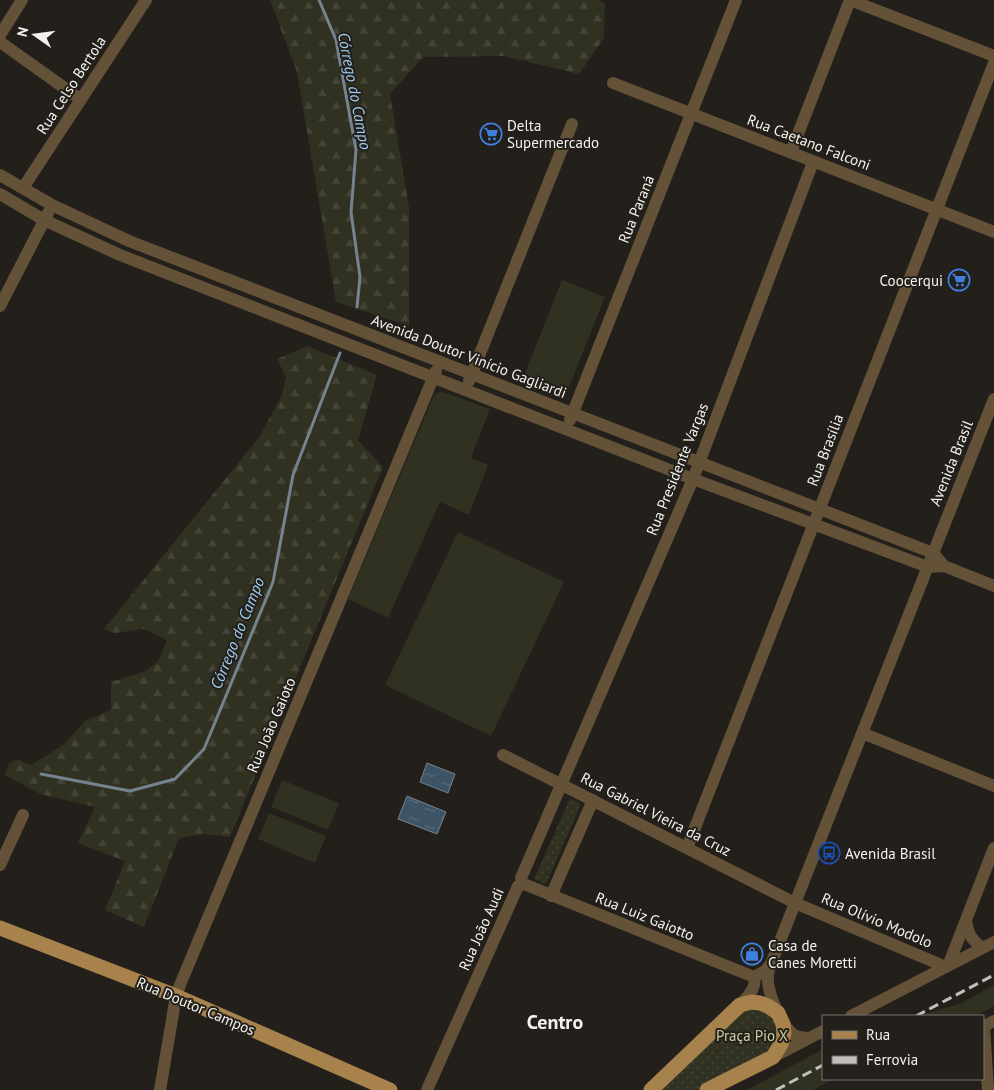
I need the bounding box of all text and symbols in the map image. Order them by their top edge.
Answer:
north arrow [10,10,60,60]
text: N [13,25,32,38]
water label: Córrego do Campo [334,31,376,151]
street label: Rua Celso Bertola [32,32,110,138]
street label: Rua Caetano Falconi [745,110,873,174]
place label: Delta Supermercado [507,116,599,152]
supermarket icon: Delta Supermercado [479,122,503,146]
street label: Rua Paraná [614,172,658,246]
supermarket icon: Coocerqui [947,268,971,292]
place label: Coocerqui [880,271,943,290]
street label: Avenida Doutor Vinício Gagliardi [369,310,569,402]
street label: Rua Presidente Vargas [642,400,712,538]
street label: Rua Brasília [803,411,847,489]
street label: Avenida Brasil [925,417,977,509]
water label: Córrego do Campo [205,574,269,692]
street label: Rua João Gaioto [242,674,300,776]
street label: Rua Gabriel Vieira da Cruz [578,768,734,860]
bus stop icon: Avenida Brasil [817,841,841,865]
place label: Avenida Brasil [845,844,936,863]
street label: Rua João Audi [454,885,508,973]
street label: Rua Luiz Gaiotto [593,888,697,944]
street label: Rua Olívio Modolo [819,888,935,952]
place label: Casa de Canes Moretti [768,936,857,972]
shop icon: Casa de Canes Moretti [740,942,764,966]
street label: Rua Doutor Campos [134,972,258,1040]
district label: Centro [527,1009,583,1035]
legend [822,1015,984,1080]
text: Rua [866,1025,890,1044]
park label: Praça Pio X [716,1026,788,1045]
text: Ferrovia [866,1050,918,1069]

